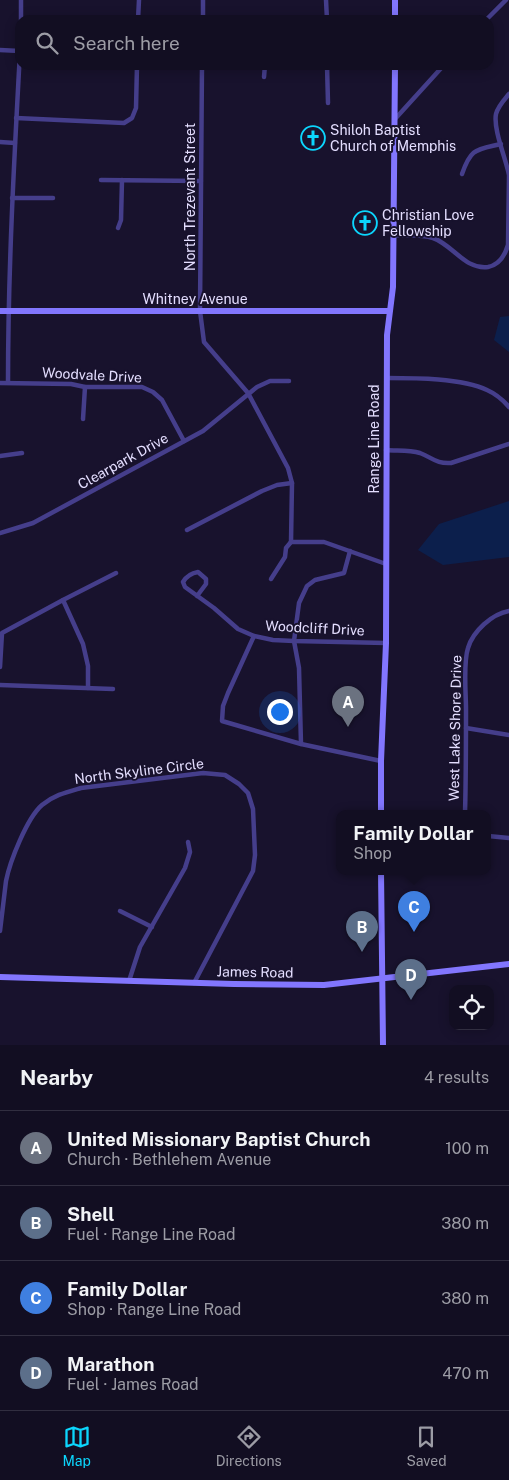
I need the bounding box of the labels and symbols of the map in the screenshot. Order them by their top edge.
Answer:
place label: Shiloh Baptist Church of Memphis [330,122,456,154]
street label: North Trezevant Street [182,123,198,271]
church icon: Shiloh Baptist Church of Memphis [300,125,326,151]
place label: Christian Love Fellowship [382,207,474,239]
church icon: Christian Love Fellowship [352,210,378,236]
street label: Whitney Avenue [142,291,248,307]
street label: Woodvale Drive [42,364,143,386]
street label: Range Line Road [366,385,382,494]
street label: Clearpark Drive [75,430,171,492]
street label: Woodcliff Drive [265,617,365,639]
street label: West Lake Shore Drive [446,655,464,801]
pin: A [332,686,364,727]
your location [267,699,293,725]
street label: North Skyline Circle [73,755,205,787]
pin: C [398,891,430,932]
pin: B [346,911,378,952]
pin: D [395,959,427,1000]
street label: James Road [216,963,294,981]

